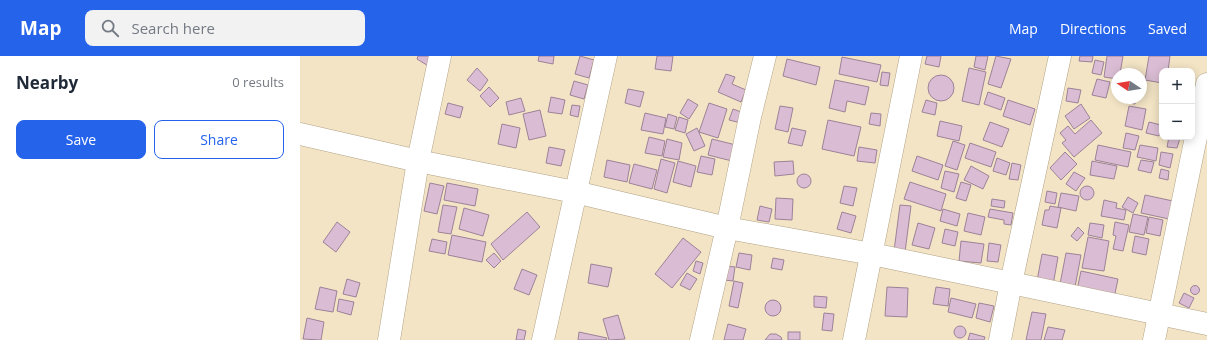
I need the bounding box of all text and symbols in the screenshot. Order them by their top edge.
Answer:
search box [85,10,365,46]
text: Map [20,15,61,41]
icon: search [99,17,121,39]
text: Search here [131,18,215,38]
text: Map [1009,19,1038,38]
text: Directions [1060,19,1126,38]
text: Saved [1148,19,1187,38]
north arrow [1111,68,1147,104]
map controls [1159,68,1195,140]
button: + [1159,68,1195,104]
text: Nearby [16,71,78,94]
text: 0 results [232,73,284,91]
button: − [1159,104,1195,140]
button: Save [16,120,146,159]
button: Share [154,120,284,159]

